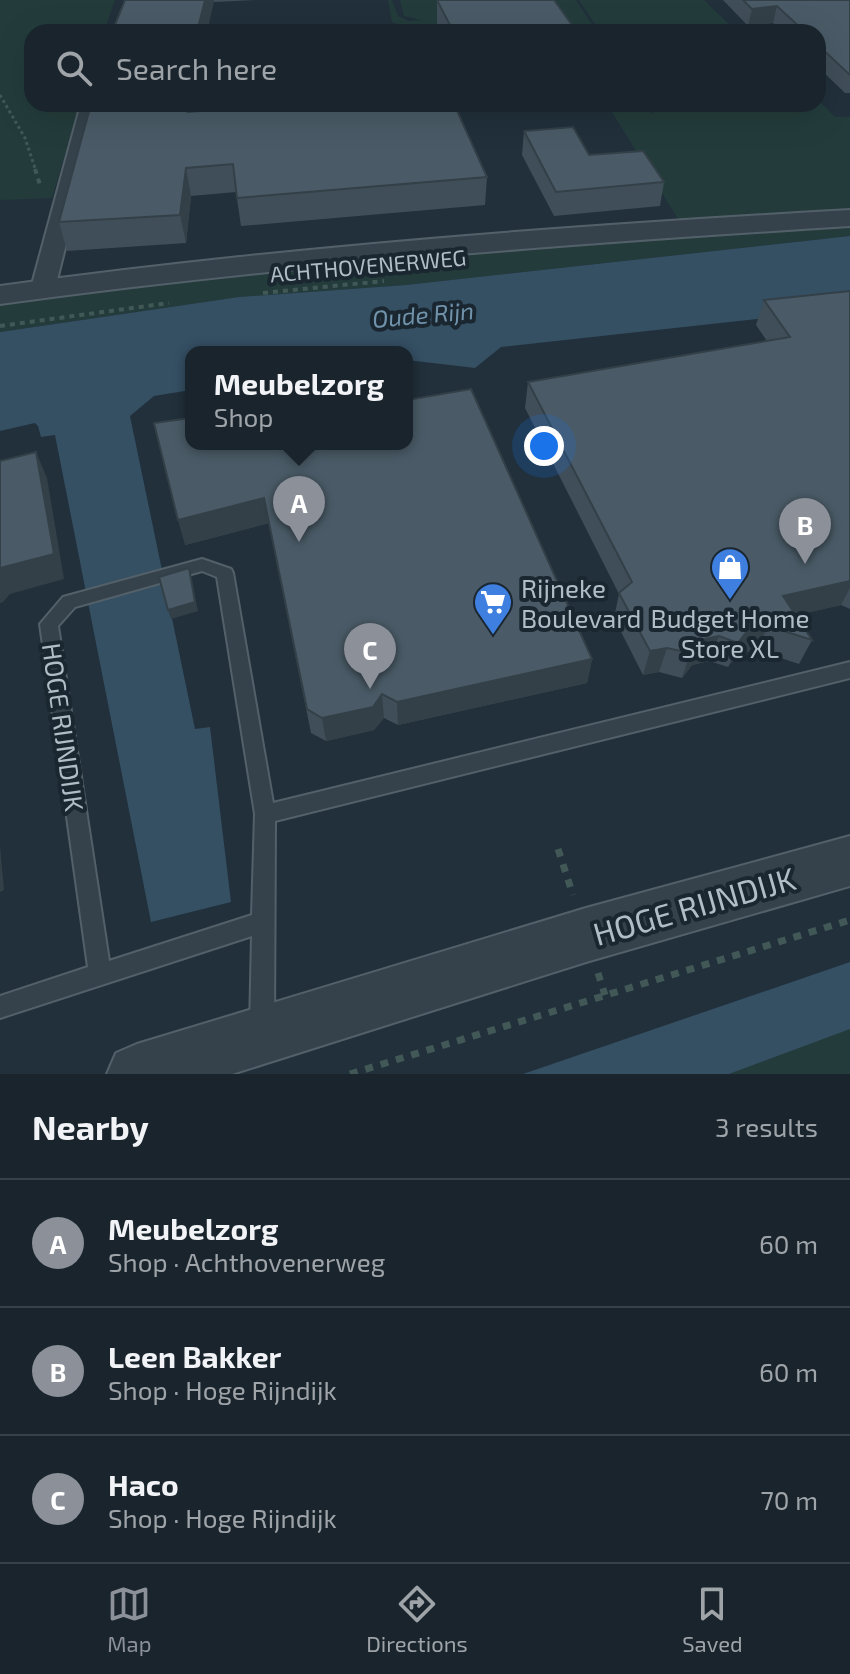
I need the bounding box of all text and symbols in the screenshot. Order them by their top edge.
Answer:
search box [24,24,826,112]
icon: search [52,46,96,90]
text: Search here [116,50,277,86]
street label: ACHTHOVENERWEG [269,243,467,287]
water label: Oude Rijn [371,295,475,333]
popup [185,346,413,450]
text: Meubelzorg [214,365,384,401]
text: Shop [214,401,273,432]
your location [524,426,564,466]
pin: A [273,476,325,542]
pin: B [779,498,831,564]
shop icon: Budget Home Store XL [709,546,751,601]
place label: Rijneke Boulevard [521,572,641,633]
supermarket icon: Rijneke Boulevard [472,581,514,636]
place label: Budget Home Store XL [651,602,809,663]
pin: C [344,623,396,689]
street label: HOGE RIJNDIJK [37,641,91,813]
street label: HOGE RIJNDIJK [588,858,800,952]
text: Nearby [32,1106,149,1147]
text: 3 results [715,1111,818,1142]
text: Meubelzorg [108,1210,278,1246]
text: A [50,1228,66,1259]
text: 60 m [759,1228,818,1259]
text: Shop · Achthovenerweg [108,1246,385,1277]
text: Leen Bakker [108,1338,281,1374]
text: B [50,1356,66,1387]
text: 60 m [759,1356,818,1387]
text: Shop · Hoge Rijndijk [108,1374,337,1405]
text: Haco [108,1466,179,1502]
text: C [50,1484,66,1515]
text: 70 m [760,1484,818,1515]
text: Shop · Hoge Rijndijk [108,1502,337,1533]
tab: Map [107,1582,151,1656]
tab: Directions [366,1582,468,1656]
tab: Saved [682,1582,743,1656]

